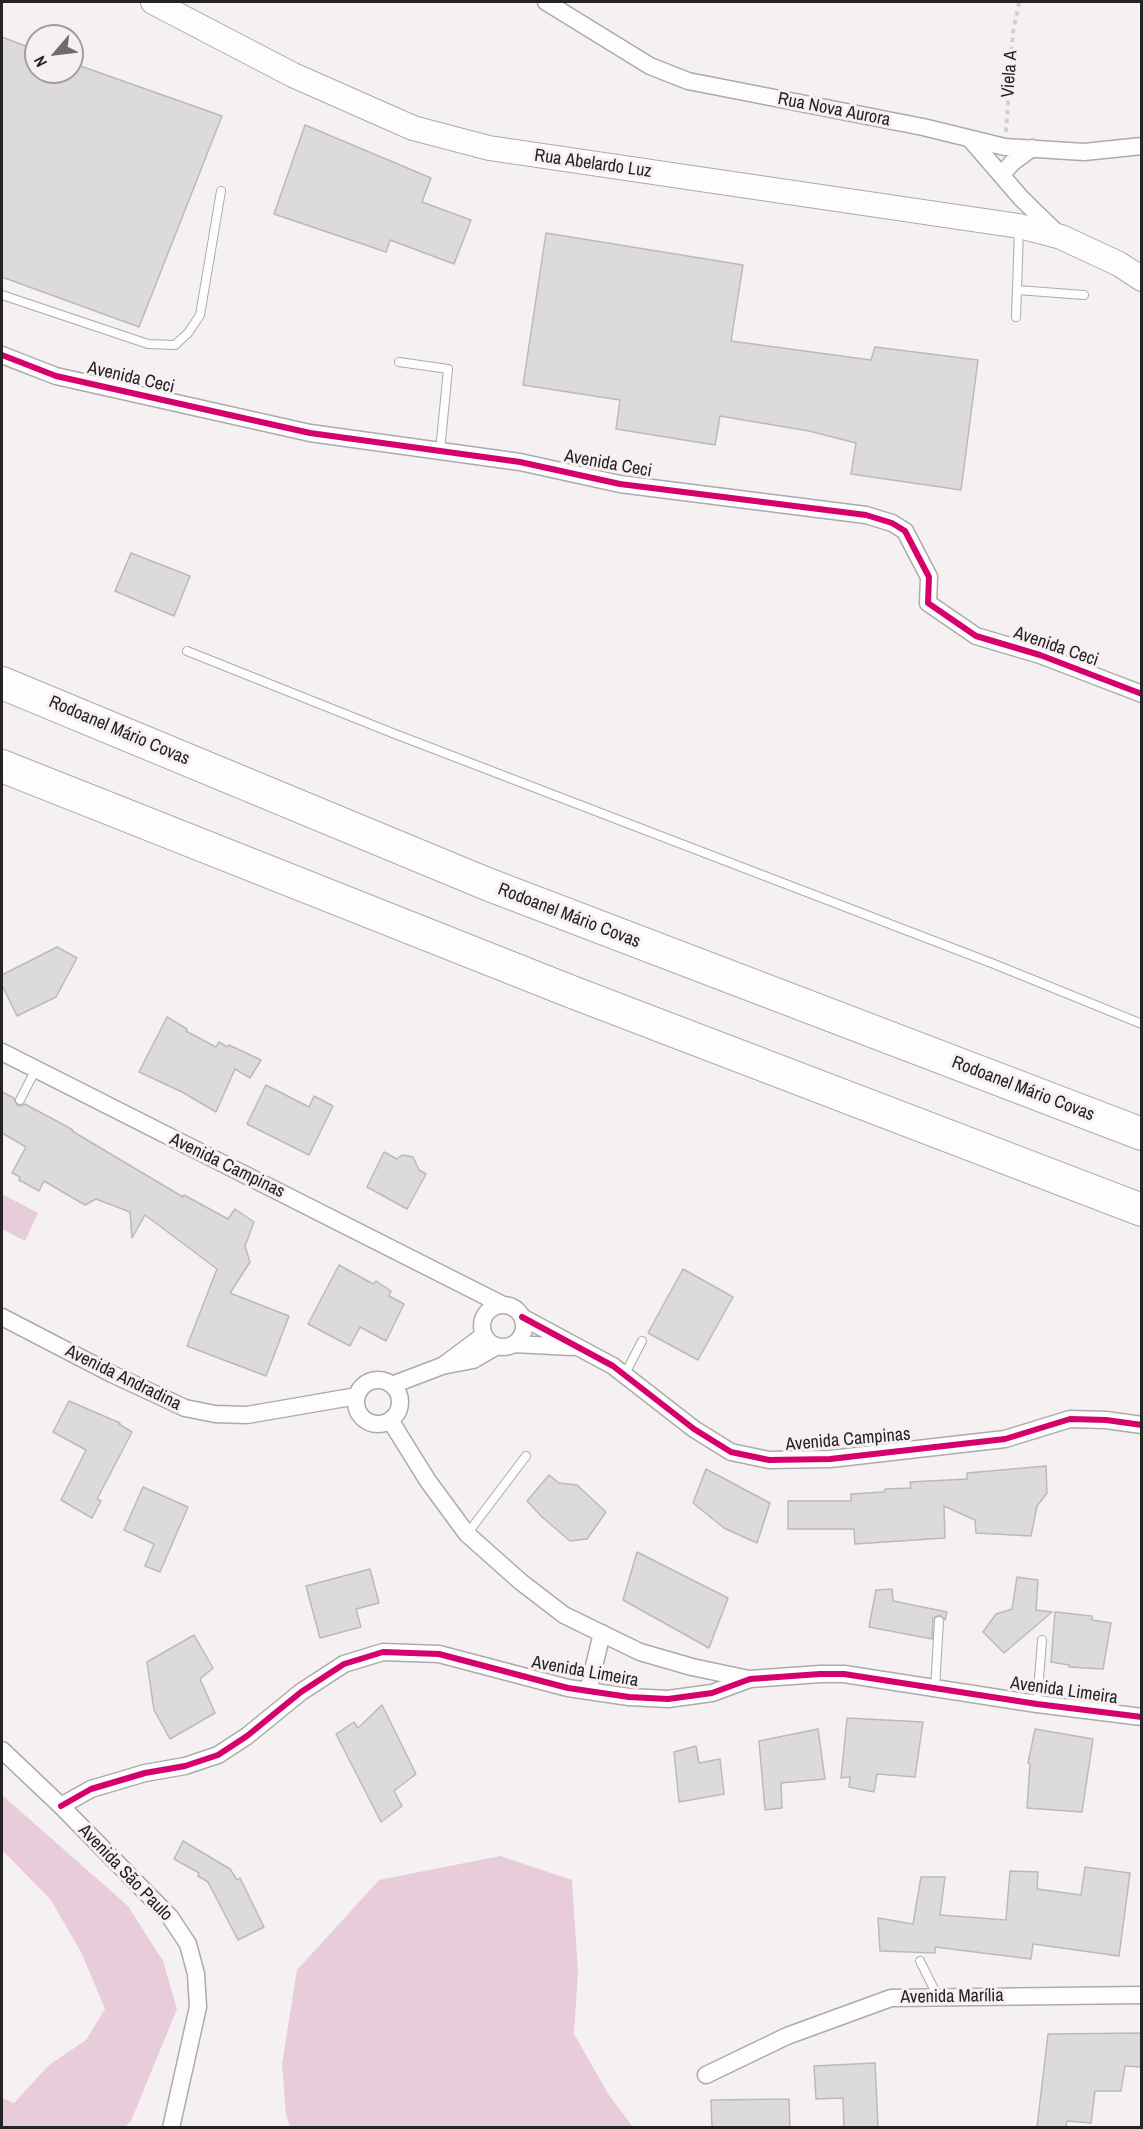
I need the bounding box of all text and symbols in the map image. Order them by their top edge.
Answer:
north arrow [24,24,84,84]
street label: Viela A [998,50,1022,98]
text: N [28,52,52,71]
street label: Rua Nova Aurora [776,89,892,131]
street label: Rua Abelardo Luz [533,145,653,183]
street label: Avenida Ceci [86,358,176,398]
street label: Avenida Ceci [563,446,653,482]
street label: Avenida Ceci [1011,622,1101,672]
street label: Rodoanel Mário Covas [45,692,193,770]
street label: Rodoanel Mário Covas [495,879,643,953]
street label: Rodoanel Mário Covas [949,1052,1097,1126]
street label: Avenida Campinas [166,1129,288,1203]
street label: Avenida Andradina [62,1341,184,1415]
street label: Avenida Campinas [785,1424,911,1456]
street label: Avenida Limeira [530,1652,640,1692]
street label: Avenida Limeira [1009,1673,1119,1709]
street label: Avenida São Paulo [73,1820,177,1926]
street label: Avenida Marília [900,1985,1004,2009]

